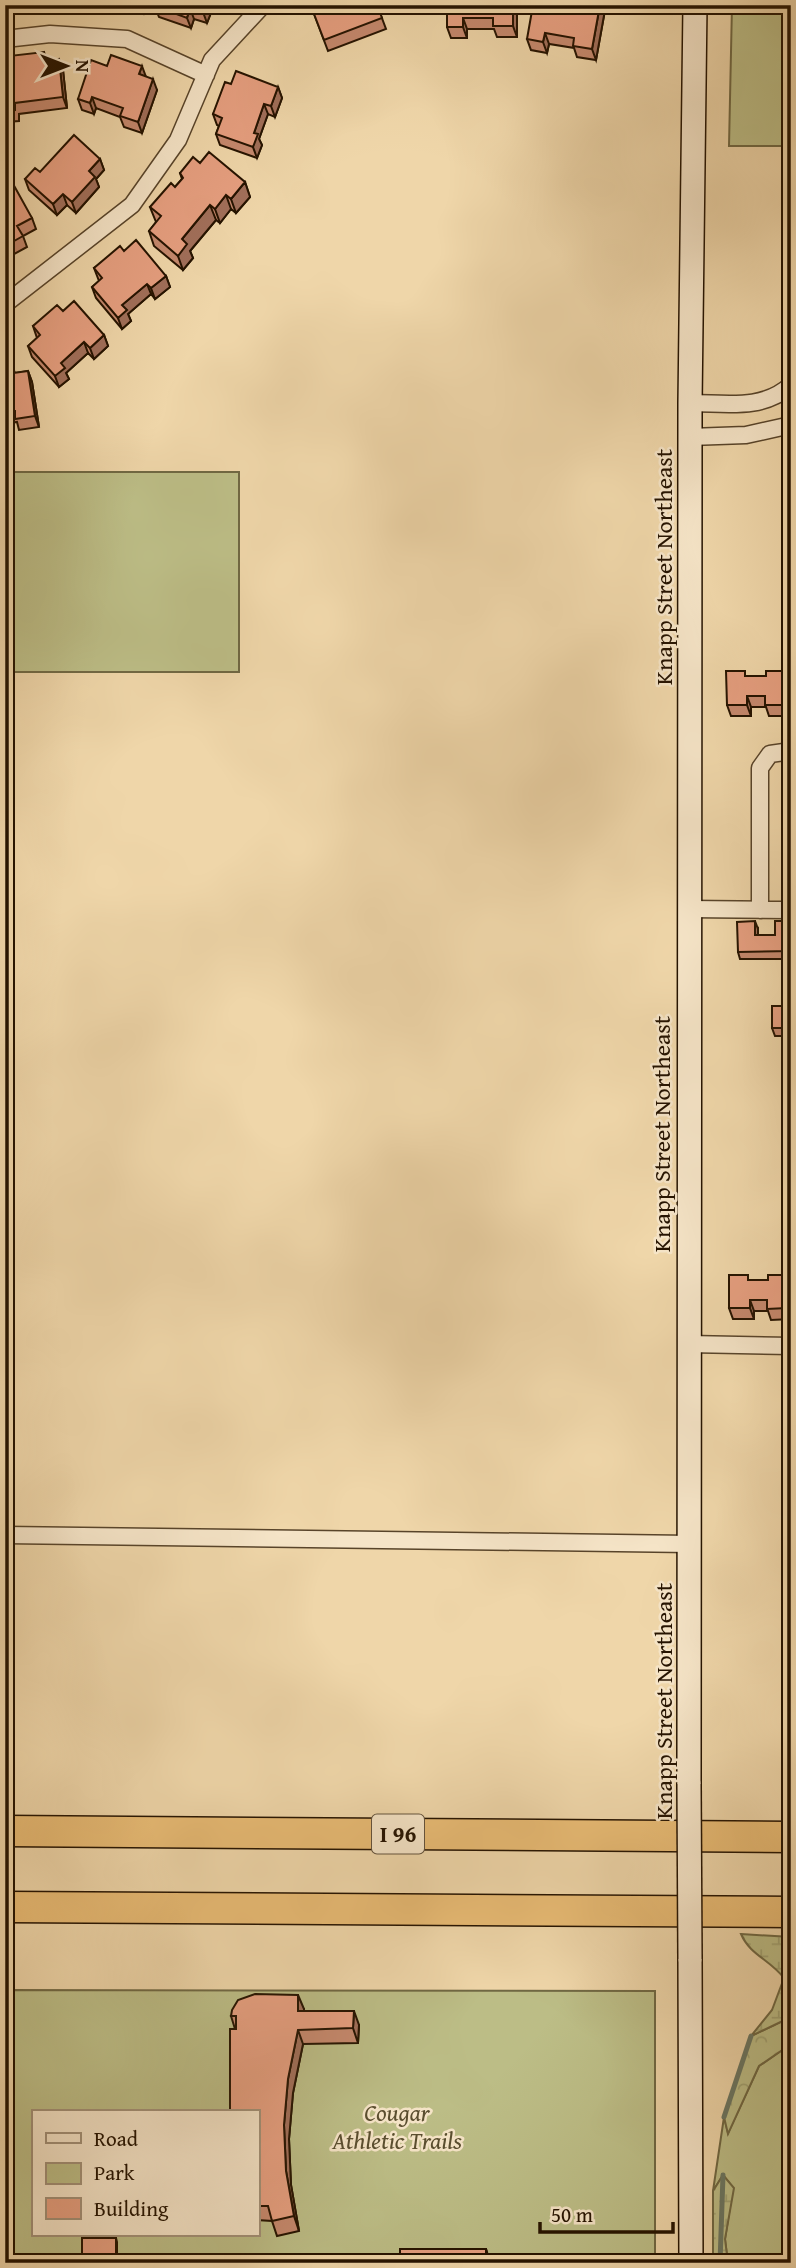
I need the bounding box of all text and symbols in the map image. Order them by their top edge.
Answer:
north arrow [32,32,102,102]
text: N [69,60,97,73]
street label: Knapp Street Northeast [646,448,681,685]
street label: Knapp Street Northeast [644,1015,679,1252]
street label: Knapp Street Northeast [646,1582,681,1819]
road number: I 96 [372,1814,424,1854]
park label: Cougar Athletic Trails [331,2095,462,2158]
legend [32,2110,259,2236]
text: Road [94,2123,139,2154]
text: Park [94,2157,135,2188]
scale bar [540,2191,674,2235]
text: Building [94,2193,169,2224]
text: 50 m [551,2199,593,2230]

